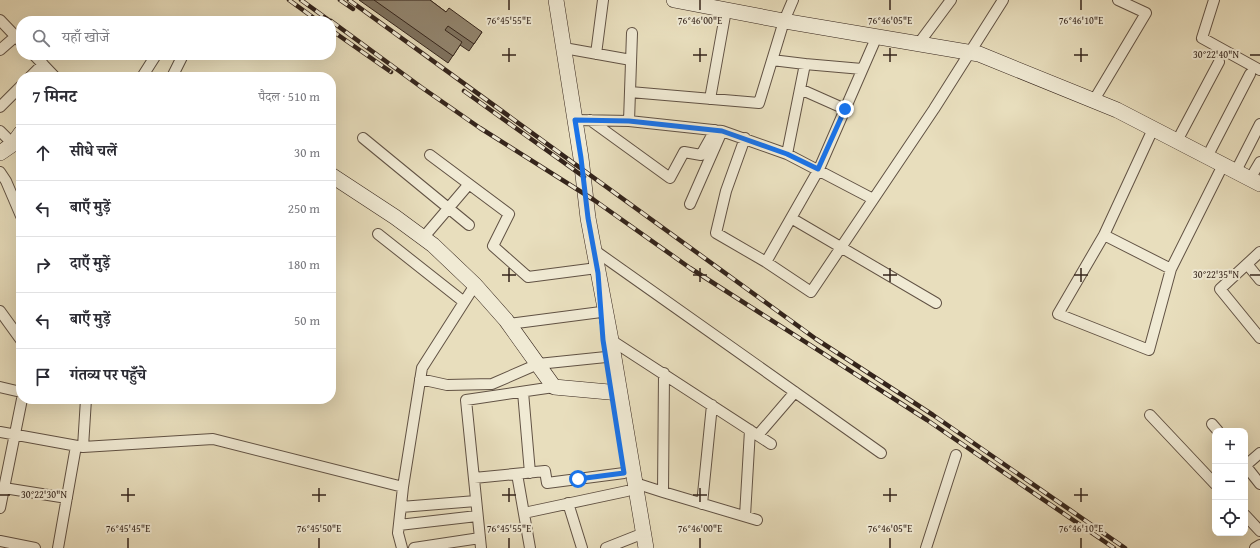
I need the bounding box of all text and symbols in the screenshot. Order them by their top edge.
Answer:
text: 76°45'55"E [487,13,531,28]
text: 76°46'00"E [678,13,722,28]
text: 76°46'05"E [868,13,912,28]
text: 76°46'10"E [1059,13,1103,28]
search box [16,16,336,60]
text: यहाँ खोजें [62,26,109,47]
icon: search [30,27,52,49]
text: 30°22'40"N [1193,47,1239,62]
text: 7 मिनट [32,83,77,108]
text: पैदल · 510 m [259,87,320,106]
route end [836,100,854,118]
text: सीधे चलें [70,140,117,161]
icon: ahead [32,142,54,164]
text: 30 m [294,143,320,162]
text: बाएँ मुड़ें [70,196,111,217]
icon: left [32,198,54,220]
text: 250 m [288,199,320,218]
text: दाएँ मुड़ें [70,252,110,273]
icon: right [32,254,54,276]
text: 180 m [288,255,320,274]
text: 30°22'35"N [1193,267,1239,282]
text: बाएँ मुड़ें [70,308,111,329]
icon: left [32,310,54,332]
text: 50 m [294,311,320,330]
text: गंतव्य पर पहुँचे [70,364,146,385]
icon: arrive [32,366,54,388]
map controls [1212,428,1248,536]
button: + [1212,428,1248,464]
button: − [1212,464,1248,500]
route start [569,470,587,488]
text: 30°22'30"N [21,487,67,502]
button: locate [1212,500,1248,536]
text: 76°45'45"E [106,521,150,536]
text: 76°45'50"E [297,521,341,536]
text: 76°45'55"E [487,521,531,536]
text: 76°46'00"E [678,521,722,536]
text: 76°46'05"E [868,521,912,536]
text: 76°46'10"E [1059,521,1103,536]

